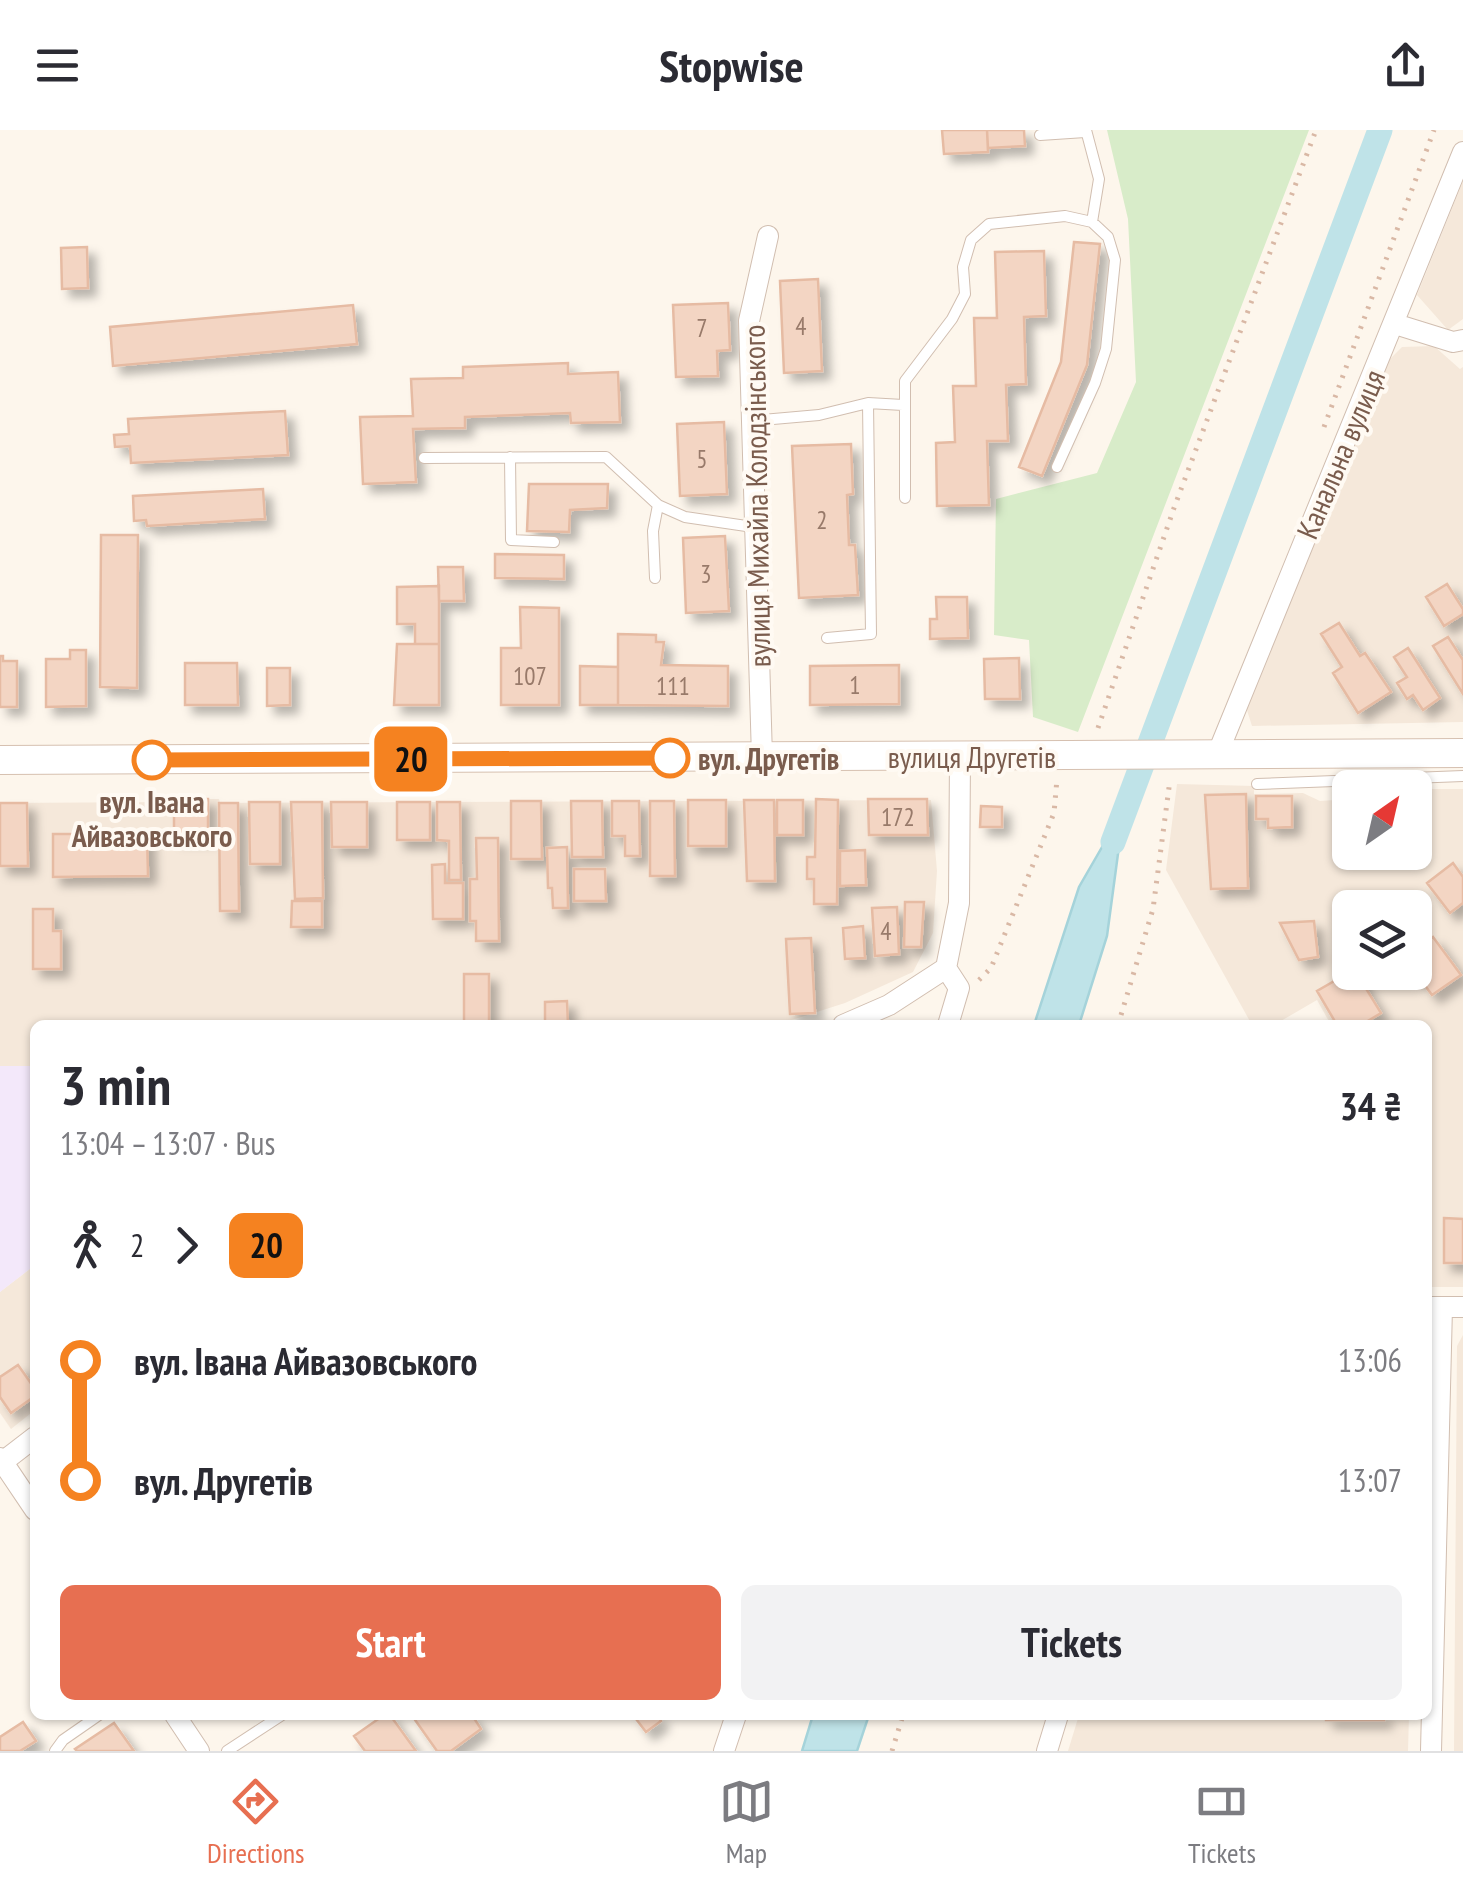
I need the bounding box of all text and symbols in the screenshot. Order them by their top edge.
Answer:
text: Stopwise [659,36,804,94]
icon: menu [30,38,85,93]
icon: share [1378,38,1433,93]
house number: 4 [795,310,807,342]
house number: 7 [696,312,708,344]
street label: вулиця Михайла Колодзінського [734,324,778,668]
street label: Канальна вулиця [1287,364,1393,544]
house number: 5 [696,443,708,475]
house number: 2 [816,504,828,536]
house number: 3 [700,558,712,590]
house number: 107 [513,660,547,692]
house number: 1 [849,669,861,701]
house number: 111 [656,670,690,702]
line badge: 20 [366,726,456,792]
text: 20 [394,736,428,782]
street label: вулиця Другетів [888,737,1056,776]
marker: вул. Другетів [651,739,689,777]
place label: вул. Другетів [698,739,839,778]
marker: вул. Івана Айвазовського [133,741,171,779]
north arrow [1332,770,1432,870]
map controls [1332,770,1432,990]
place label: вул. Івана Айвазовського [71,782,232,855]
house number: 172 [881,801,915,833]
button: layers [1332,890,1432,990]
house number: 4 [880,915,892,947]
text: 3 min [60,1049,171,1120]
text: 34 ₴ [1340,1081,1402,1130]
text: 13:04 – 13:07 · Bus [60,1122,275,1164]
icon: walk [60,1218,115,1273]
icon: forward [159,1218,214,1273]
text: 20 [249,1222,283,1268]
text: 2 [130,1224,144,1266]
text: вул. Івана Айвазовського [134,1336,477,1385]
text: 13:06 [1338,1339,1402,1381]
text: вул. Другетів [134,1456,313,1505]
text: 13:07 [1338,1459,1402,1501]
button: Start [60,1585,721,1700]
button: Tickets [741,1585,1402,1700]
tab: Directions [207,1774,305,1871]
tab: Map [719,1774,774,1871]
tab: Tickets [1188,1774,1256,1871]

